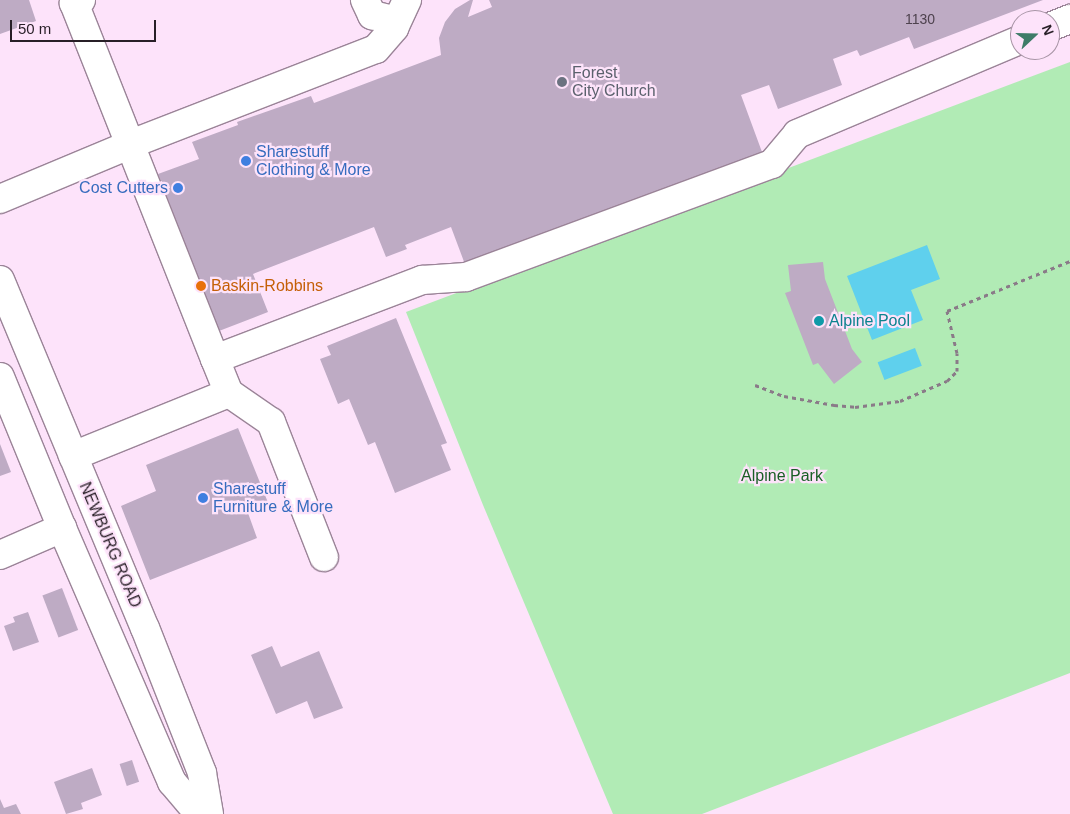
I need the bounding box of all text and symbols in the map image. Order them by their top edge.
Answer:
scale bar [12,10,159,42]
north arrow [1010,10,1060,60]
house number: 1130 [905,11,935,27]
text: 50 m [18,20,51,37]
text: N [1039,22,1057,38]
place label: Forest City Church [572,63,656,101]
marker: Forest City Church [556,76,568,88]
place label: Sharestuff Clothing & More [256,142,371,180]
marker: Sharestuff Clothing & More [240,155,252,167]
place label: Cost Cutters [79,178,168,198]
marker: Cost Cutters [172,182,184,194]
place label: Baskin-Robbins [211,276,323,296]
marker: Baskin-Robbins [195,280,207,292]
place label: Alpine Pool [829,311,910,331]
marker: Alpine Pool [813,315,825,327]
park label: Alpine Park [741,466,823,486]
street label: NEWBURG ROAD [75,479,145,611]
place label: Sharestuff Furniture & More [213,479,333,517]
marker: Sharestuff Furniture & More [197,492,209,504]

